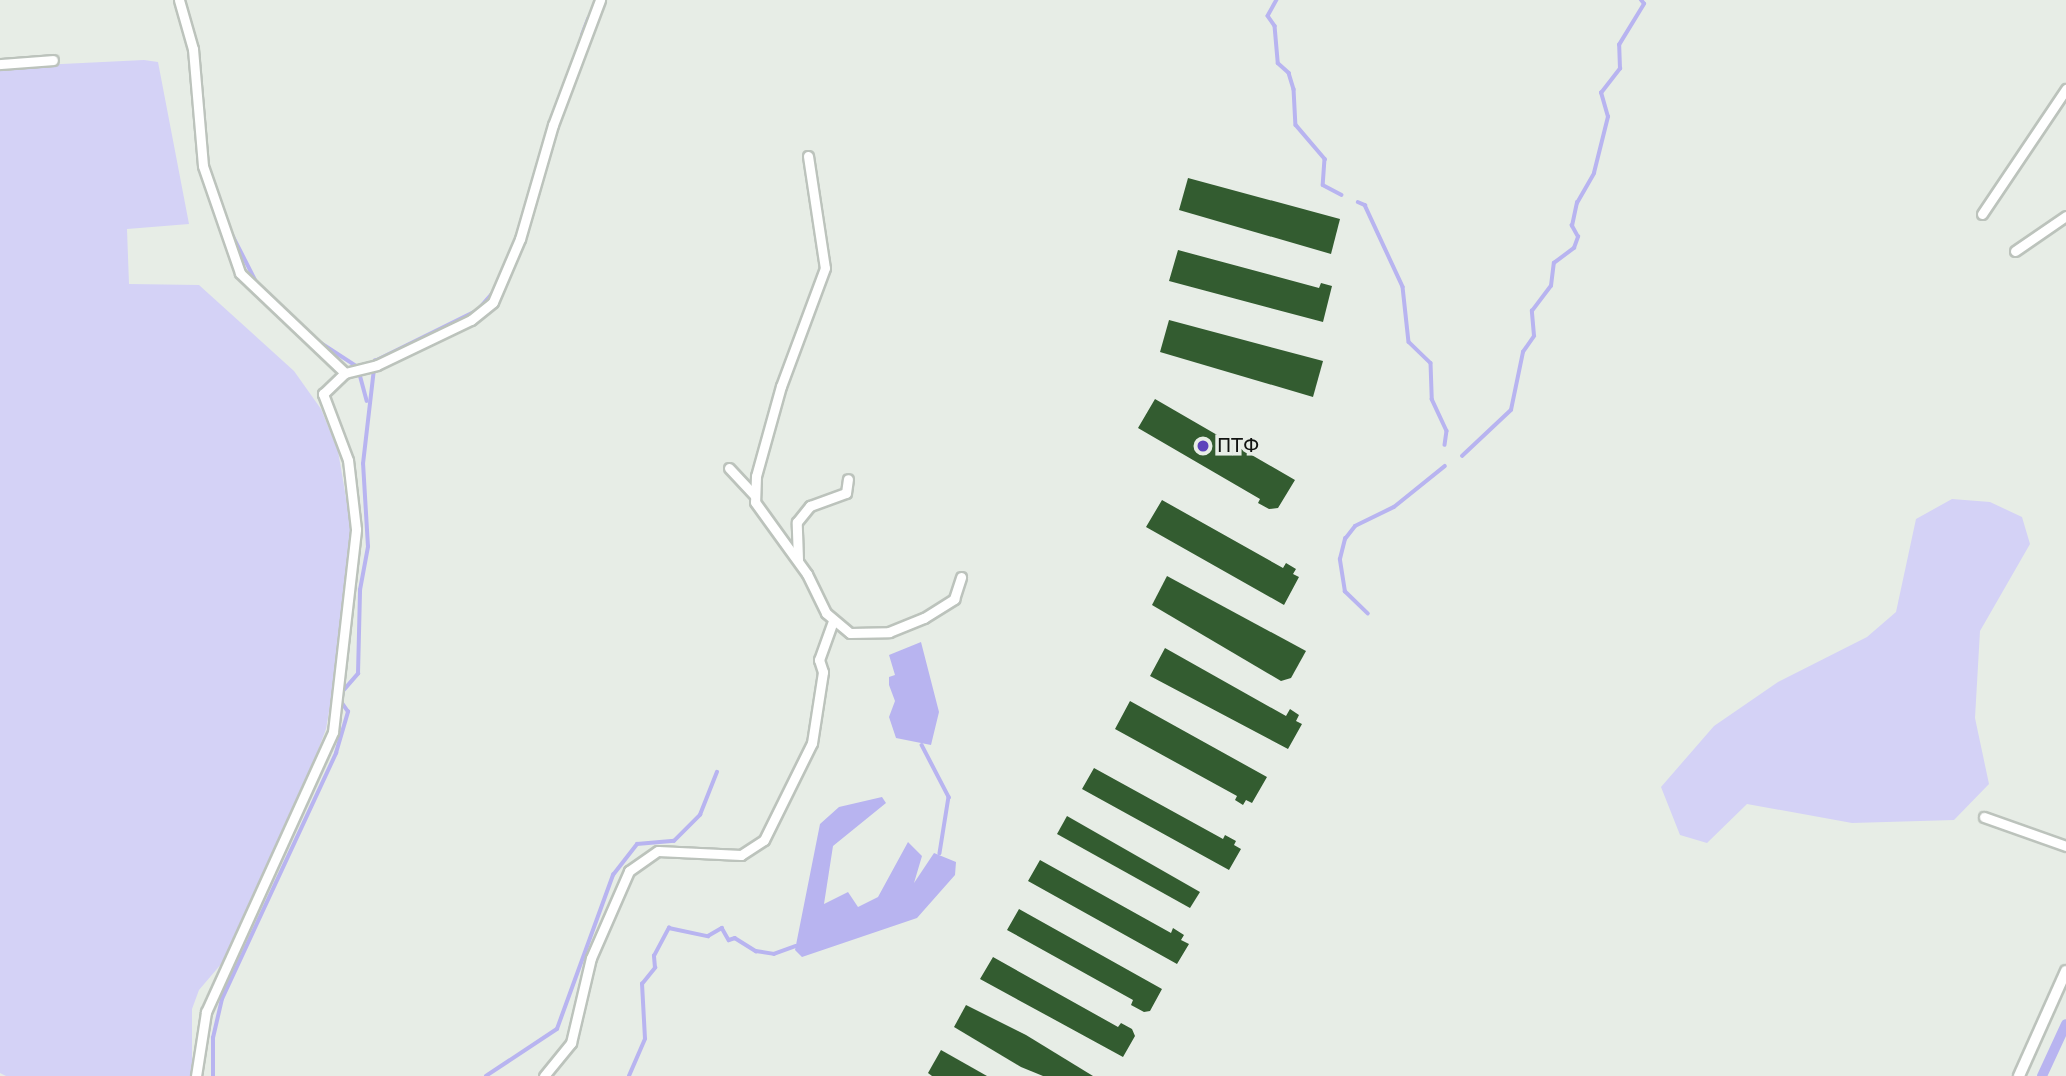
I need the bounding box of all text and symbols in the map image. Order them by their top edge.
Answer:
place label: ПТФ [1217,435,1259,457]
marker: ПТФ [1195,438,1211,454]

